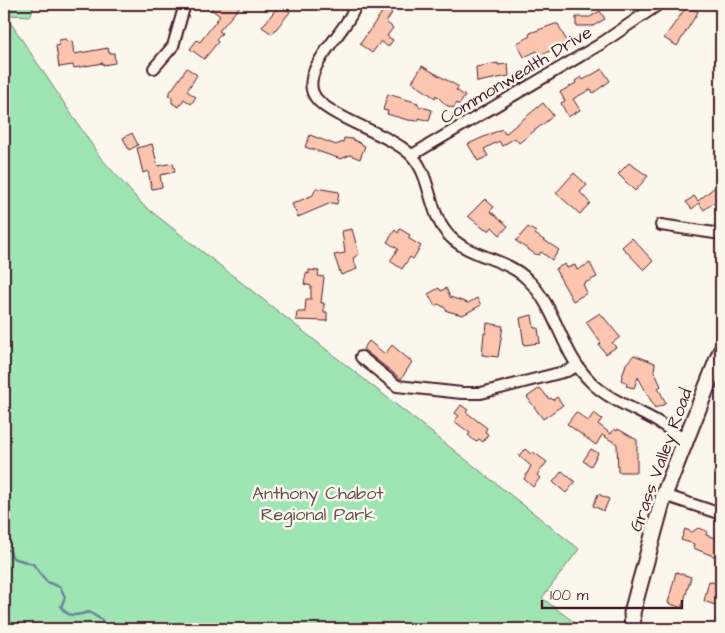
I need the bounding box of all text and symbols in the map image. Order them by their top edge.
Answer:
street label: Commonwealth Drive [435,20,597,130]
street label: Grass Valley Road [623,385,700,536]
park label: Anthony Chabot Regional Park [252,481,384,528]
scale bar [542,578,682,610]
text: 100 m [550,585,589,606]

